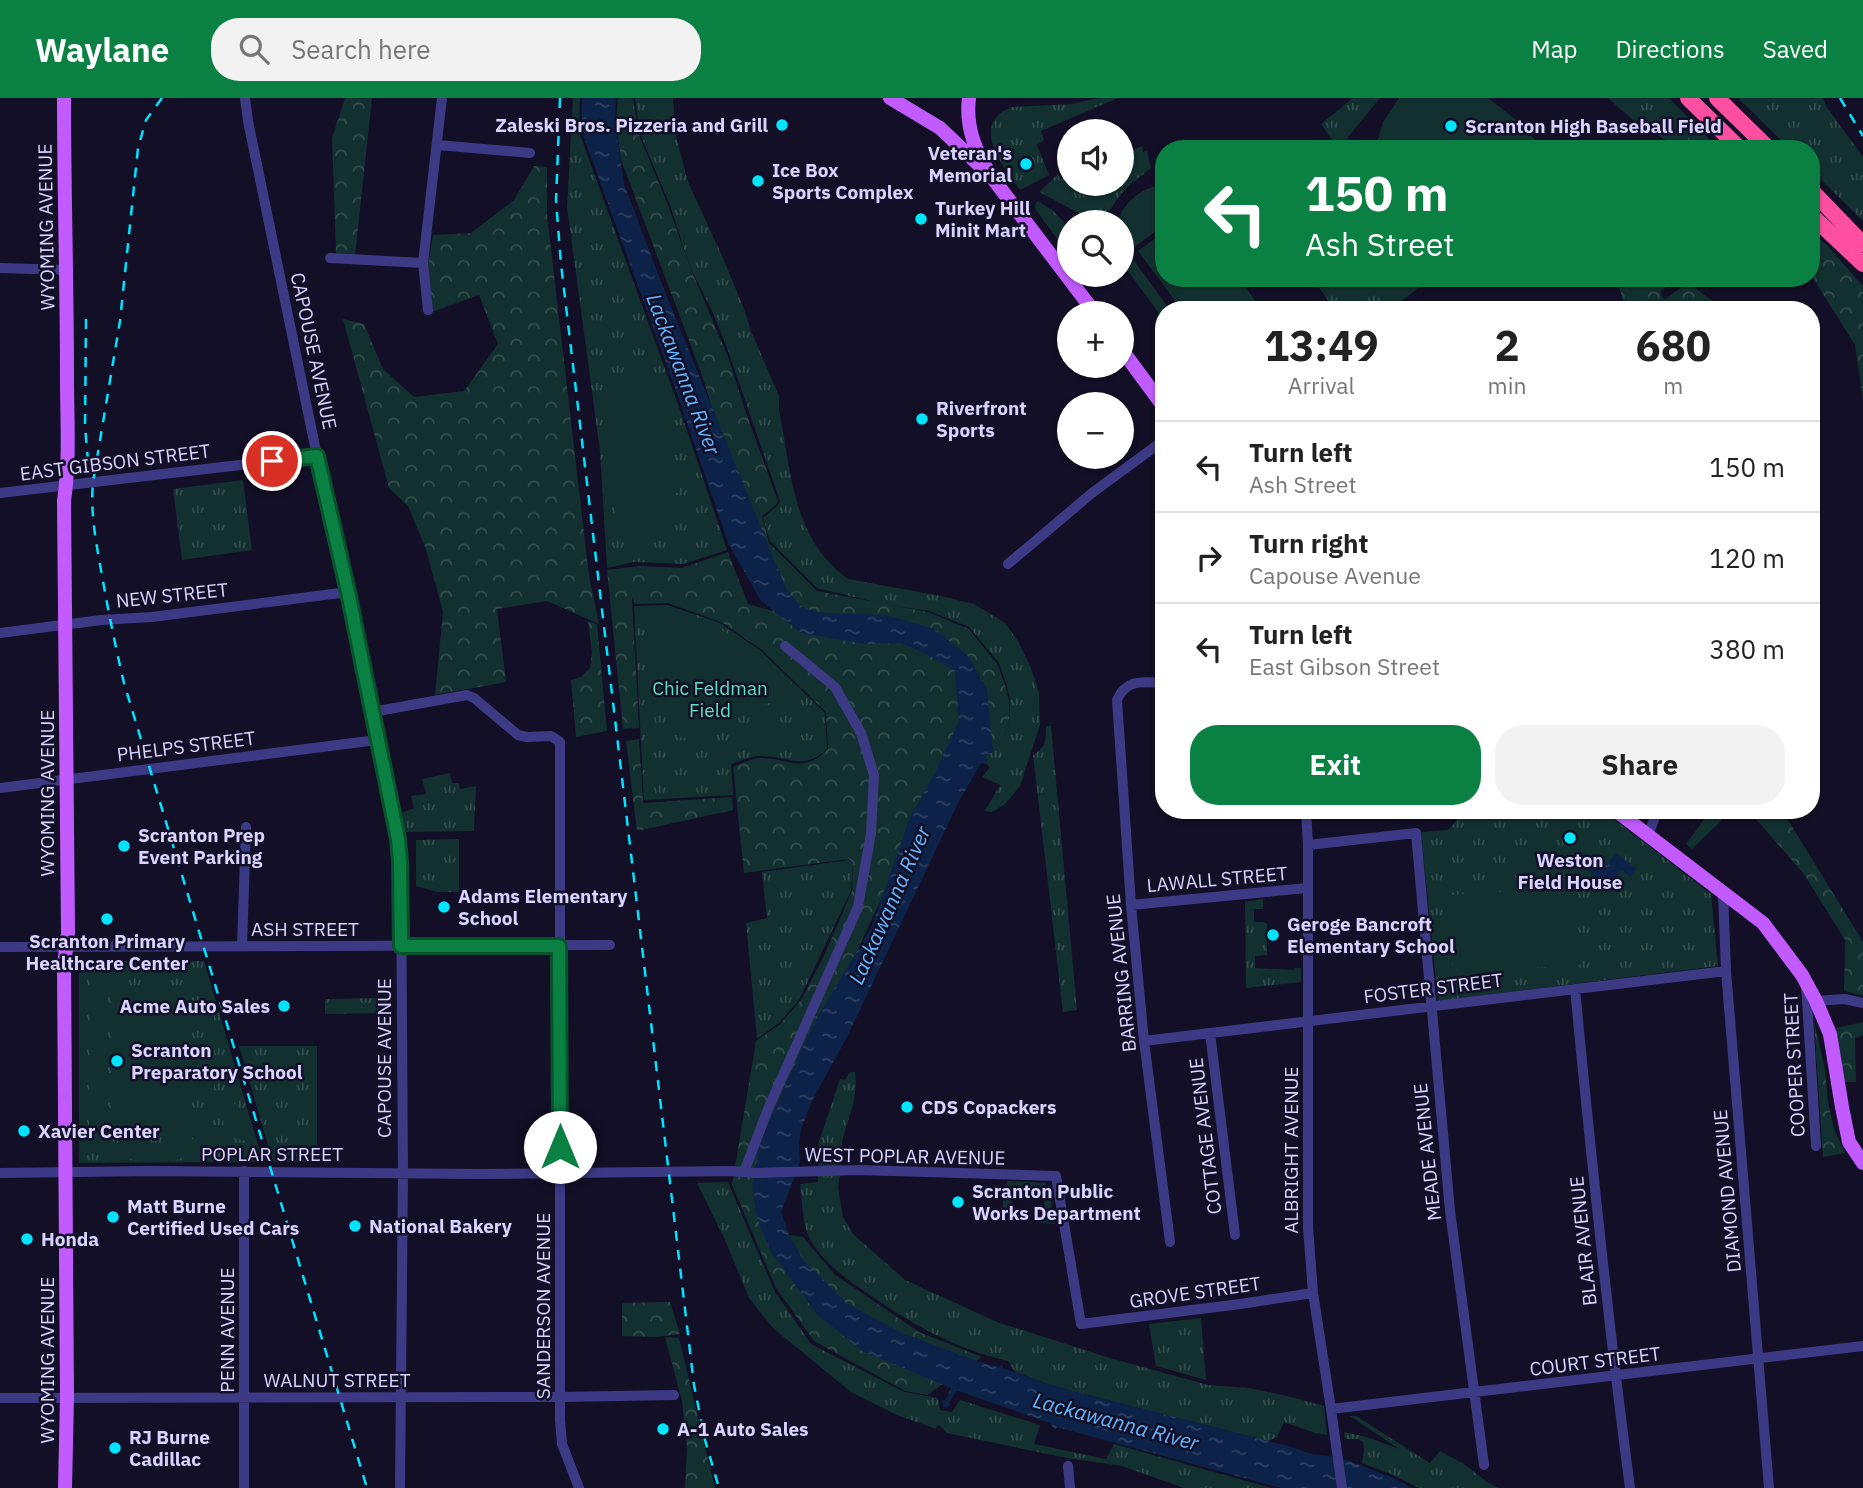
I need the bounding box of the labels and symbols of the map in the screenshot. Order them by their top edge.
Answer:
place label: Zaleski Bros. Pizzeria and Grill [495,113,768,137]
place label: Scranton High Baseball Field [1465,114,1722,138]
marker: Zaleski Bros. Pizzeria and Grill [774,117,790,133]
marker: Scranton High Baseball Field [1443,118,1459,134]
place label: Veteran's Memorial [928,141,1012,187]
street label: WYOMING AVENUE [33,143,59,311]
marker: Veteran's Memorial [1018,156,1034,172]
place label: Ice Box Sports Complex [772,158,914,204]
marker: Ice Box Sports Complex [750,173,766,189]
place label: Turkey Hill Minit Mart [935,196,1031,242]
marker: Turkey Hill Minit Mart [913,211,929,227]
street label: CAPOUSE AVENUE [286,270,342,432]
water label: Lackawanna River [640,289,728,460]
place label: Riverfront Sports [936,396,1027,442]
marker: Riverfront Sports [914,411,930,427]
pin [242,431,302,491]
street label: EAST GIBSON STREET [18,438,212,486]
street label: NEW STREET [115,577,229,613]
park label: Chic Feldman Field [652,676,768,722]
street label: WYOMING AVENUE [35,710,59,876]
street label: PHELPS STREET [115,726,257,766]
water label: Lackawanna River [842,820,937,989]
place label: Scranton Prep Event Parking [138,823,265,869]
marker: Weston Field House [1562,830,1578,846]
marker: Scranton Prep Event Parking [116,838,132,854]
place label: Weston Field House [1517,848,1623,894]
street label: LAWALL STREET [1146,861,1289,897]
place label: Adams Elementary School [458,884,628,930]
street label: BARRING AVENUE [1101,893,1141,1053]
marker: Adams Elementary School [436,899,452,915]
marker: Scranton Primary Healthcare Center [99,911,115,927]
place label: Geroge Bancroft Elementary School [1287,912,1455,958]
street label: ASH STREET [251,917,359,941]
marker: Geroge Bancroft Elementary School [1265,927,1281,943]
place label: Scranton Primary Healthcare Center [26,929,189,975]
street label: FOSTER STREET [1362,968,1504,1008]
street label: CAPOUSE AVENUE [372,978,396,1138]
street label: COOPER STREET [1778,992,1810,1138]
place label: Acme Auto Sales [120,994,270,1018]
marker: Acme Auto Sales [276,998,292,1014]
place label: Scranton Preparatory School [131,1038,303,1084]
marker: Scranton Preparatory School [109,1053,125,1069]
street label: COTTAGE AVENUE [1183,1056,1227,1216]
street label: ALBRIGHT AVENUE [1279,1066,1303,1234]
street label: MEADE AVENUE [1408,1082,1446,1222]
place label: CDS Copackers [921,1095,1057,1119]
marker: CDS Copackers [899,1099,915,1115]
street label: DIAMOND AVENUE [1708,1109,1746,1273]
position arrow [523,1110,597,1184]
place label: Xavier Center [38,1119,160,1143]
marker: Xavier Center [16,1123,32,1139]
street label: POPLAR STREET [201,1142,343,1166]
street label: WEST POPLAR AVENUE [804,1142,1006,1170]
street label: BLAIR AVENUE [1564,1175,1602,1307]
place label: Scranton Public Works Department [972,1179,1141,1225]
place label: Matt Burne Certified Used Cars [127,1194,299,1240]
marker: Scranton Public Works Department [950,1194,966,1210]
marker: Matt Burne Certified Used Cars [105,1209,121,1225]
street label: SANDERSON AVENUE [531,1213,555,1399]
place label: National Bakery [369,1214,513,1238]
marker: National Bakery [347,1218,363,1234]
place label: Honda [41,1227,99,1251]
marker: Honda [19,1231,35,1247]
street label: PENN AVENUE [215,1267,239,1393]
street label: GROVE STREET [1128,1271,1262,1313]
street label: WYOMING AVENUE [35,1277,59,1443]
street label: COURT STREET [1528,1341,1662,1381]
street label: WALNUT STREET [263,1368,411,1392]
water label: Lackawanna River [1030,1385,1203,1457]
place label: A-1 Auto Sales [677,1417,809,1441]
marker: A-1 Auto Sales [655,1421,671,1437]
place label: RJ Burne Cadillac [129,1425,210,1471]
marker: RJ Burne Cadillac [107,1440,123,1456]

